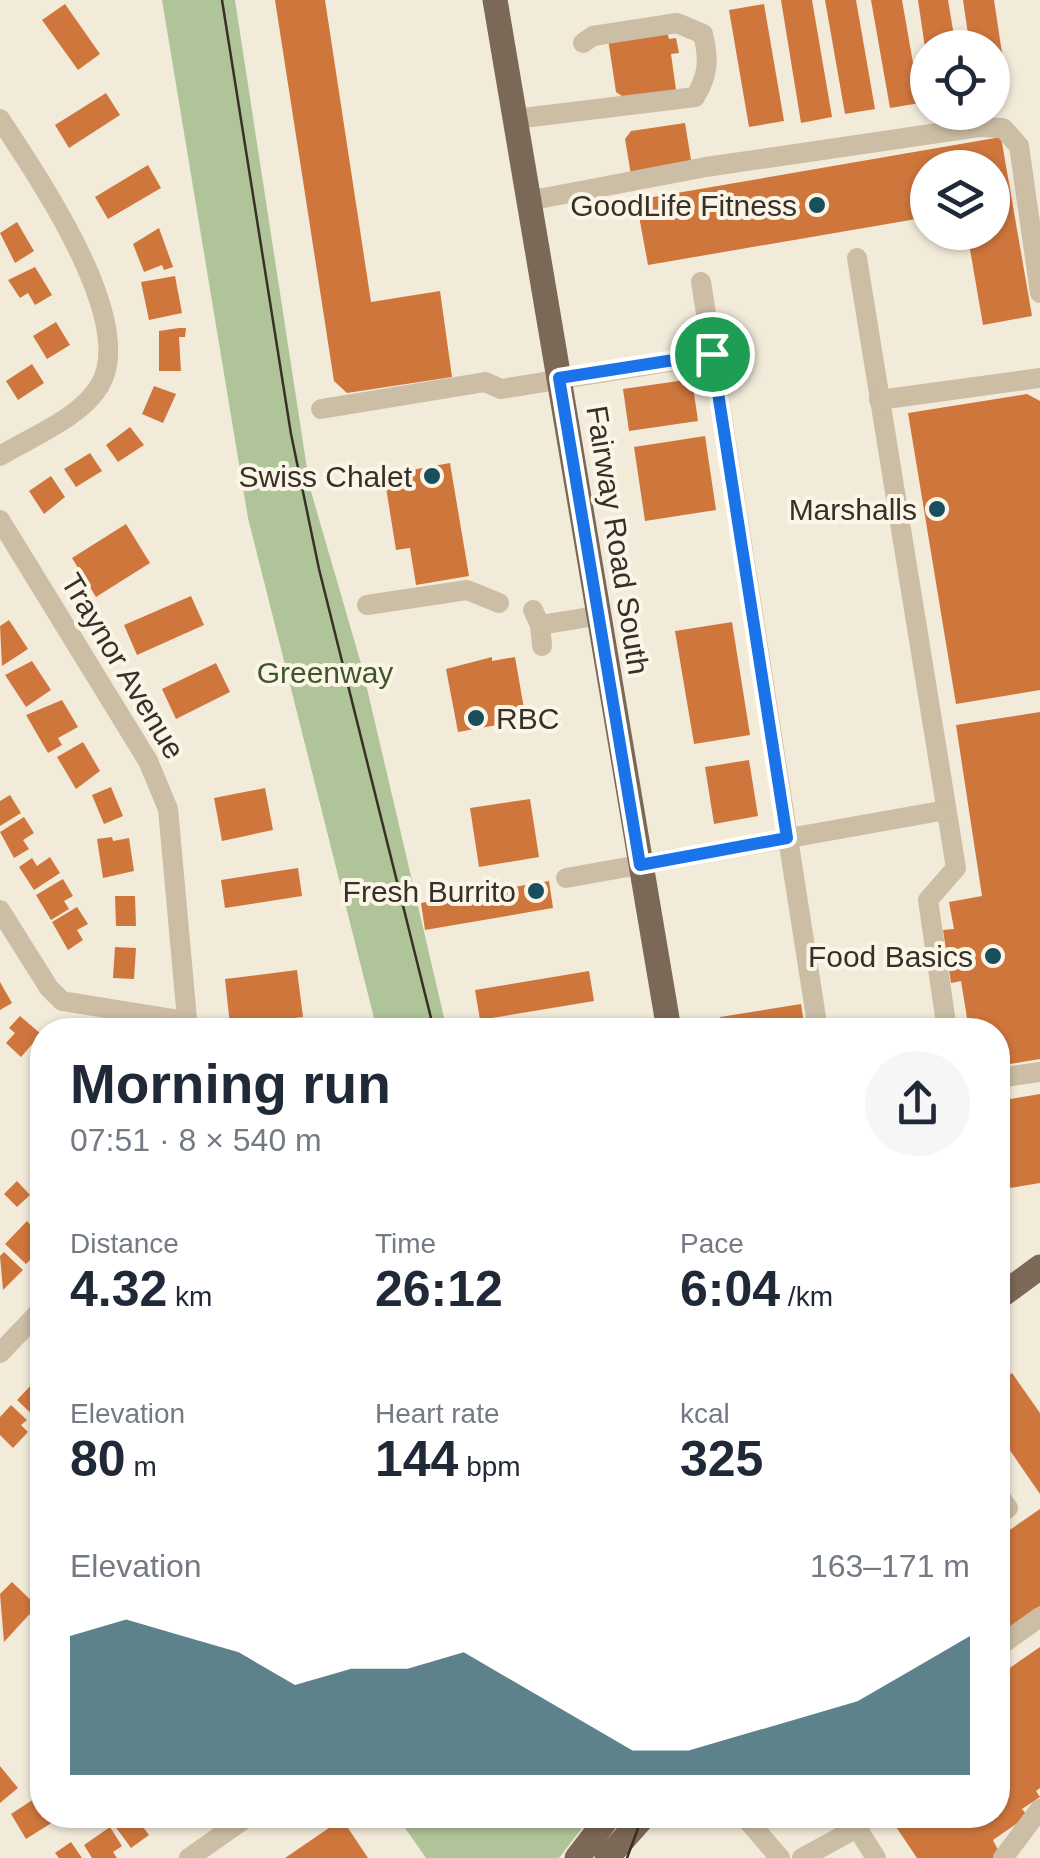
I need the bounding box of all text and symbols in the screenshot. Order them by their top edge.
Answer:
map controls [910,30,1010,250]
button: locate [910,30,1010,130]
button: layers [910,150,1010,250]
place label: GoodLife Fitness [570,189,797,222]
marker: GoodLife Fitness [806,194,828,216]
pin [670,312,755,397]
icon: arrive [685,327,740,382]
street label: Fairway Road South [580,403,656,677]
place label: Swiss Chalet [239,460,413,493]
marker: Swiss Chalet [421,465,443,487]
place label: Marshalls [789,493,917,526]
marker: Marshalls [926,498,948,520]
street label: Traynor Avenue [55,567,191,765]
park label: Greenway [257,656,393,689]
place label: RBC [496,702,559,735]
marker: RBC [465,707,487,729]
place label: Fresh Burrito [343,875,516,908]
marker: Fresh Burrito [525,880,547,902]
place label: Food Basics [808,940,973,973]
marker: Food Basics [982,945,1004,967]
button: share [865,1051,970,1156]
text: Morning run [70,1053,391,1115]
text: 07:51 · 8 × 540 m [70,1122,322,1158]
text: Distance [70,1228,179,1259]
text: Time [375,1228,436,1259]
text: Pace [680,1228,744,1259]
text: 4.32 [70,1261,167,1317]
text: 26:12 [375,1261,503,1317]
text: 6:04 [680,1261,780,1317]
text: km [167,1281,212,1312]
text: /km [780,1281,833,1312]
text: Elevation [70,1398,185,1429]
text: Heart rate [375,1398,500,1429]
text: kcal [680,1398,730,1429]
text: 80 [70,1431,126,1487]
text: 144 [375,1431,458,1487]
text: 325 [680,1431,763,1487]
text: m [126,1451,157,1482]
text: bpm [458,1451,521,1482]
text: Elevation [70,1548,202,1584]
text: 163–171 m [810,1548,970,1584]

